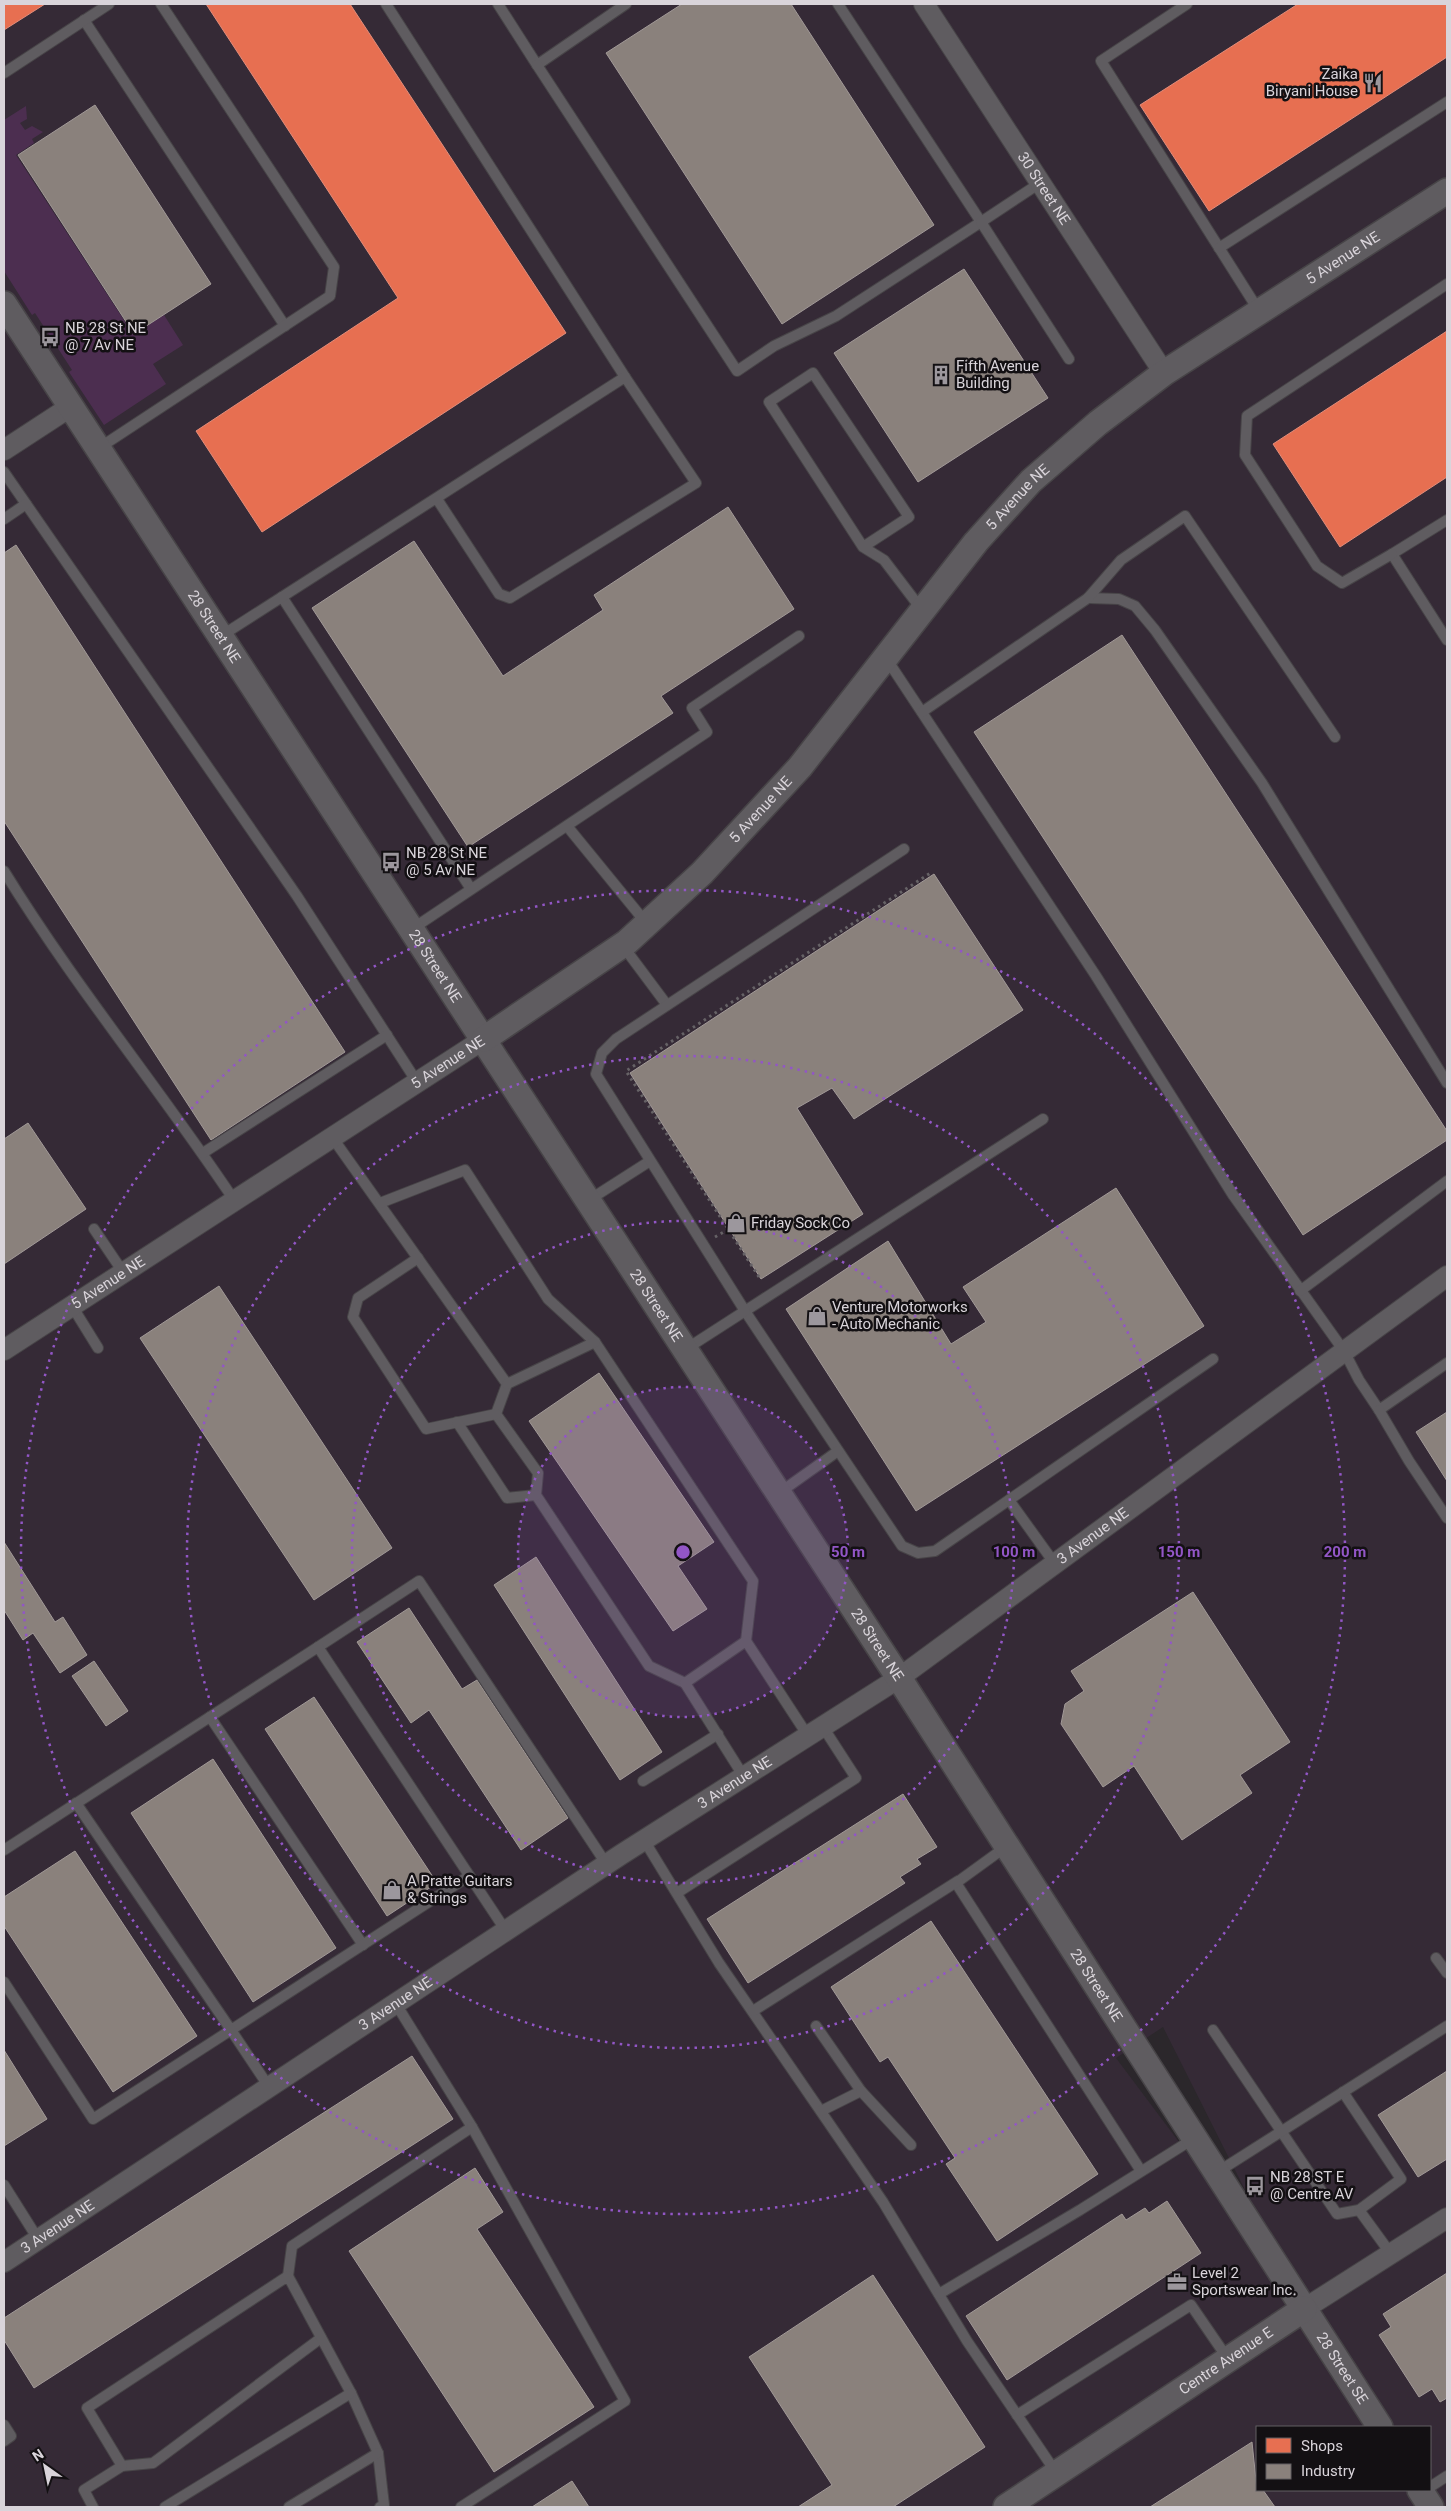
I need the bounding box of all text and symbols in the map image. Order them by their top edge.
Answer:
place label: Zaika Biryani House [1266,65,1358,100]
restaurant icon: Zaika Biryani House [1362,72,1384,94]
street label: 30 Street NE [1014,149,1074,229]
street label: 5 Avenue NE [1303,227,1384,288]
place label: NB 28 St NE @ 7 Av NE [65,319,147,354]
bus stop icon: NB 28 St NE @ 7 Av NE [39,326,61,348]
place label: Fifth Avenue Building [956,357,1039,392]
building icon: Fifth Avenue Building [930,364,952,386]
street label: 5 Avenue NE [982,460,1053,534]
street label: 28 Street NE [184,587,245,667]
street label: 5 Avenue NE [725,772,796,847]
place label: NB 28 St NE @ 5 Av NE [406,844,488,879]
bus stop icon: NB 28 St NE @ 5 Av NE [380,851,402,873]
street label: 28 Street NE [405,926,466,1006]
street label: 5 Avenue NE [408,1032,489,1093]
shop icon: Friday Sock Co [725,1212,747,1234]
place label: Friday Sock Co [751,1214,850,1232]
street label: 5 Avenue NE [68,1252,149,1313]
street label: 28 Street NE [626,1266,687,1345]
place label: Venture Motorworks - Auto Mechanic [832,1298,968,1333]
shop icon: Venture Motorworks - Auto Mechanic [806,1305,828,1327]
street label: 3 Avenue NE [1053,1503,1132,1568]
centre of rings [674,1543,692,1561]
text: 50 m [831,1543,865,1561]
text: 100 m [993,1543,1035,1561]
text: 150 m [1158,1543,1200,1561]
text: 200 m [1324,1543,1366,1561]
street label: 28 Street NE [847,1605,908,1685]
street label: 3 Avenue NE [694,1752,775,1813]
place label: A Pratte Guitars & Strings [407,1872,512,1907]
shop icon: A Pratte Guitars & Strings [381,1879,403,1901]
street label: 28 Street NE [1066,1945,1127,2026]
street label: 3 Avenue NE [355,1973,436,2034]
place label: NB 28 ST E @ Centre AV [1270,2168,1354,2203]
bus stop icon: NB 28 ST E @ Centre AV [1244,2175,1266,2197]
street label: 3 Avenue NE [17,2196,98,2257]
place label: Level 2 Sportswear Inc. [1192,2264,1296,2299]
office icon: Level 2 Sportswear Inc. [1166,2271,1188,2293]
street label: Centre Avenue E [1176,2323,1277,2399]
street label: 28 Street SE [1313,2329,1372,2408]
legend [1256,2426,1431,2491]
text: Shops [1301,2437,1343,2455]
north arrow [20,2441,70,2491]
text: N [29,2446,46,2465]
text: Industry [1301,2462,1355,2480]

